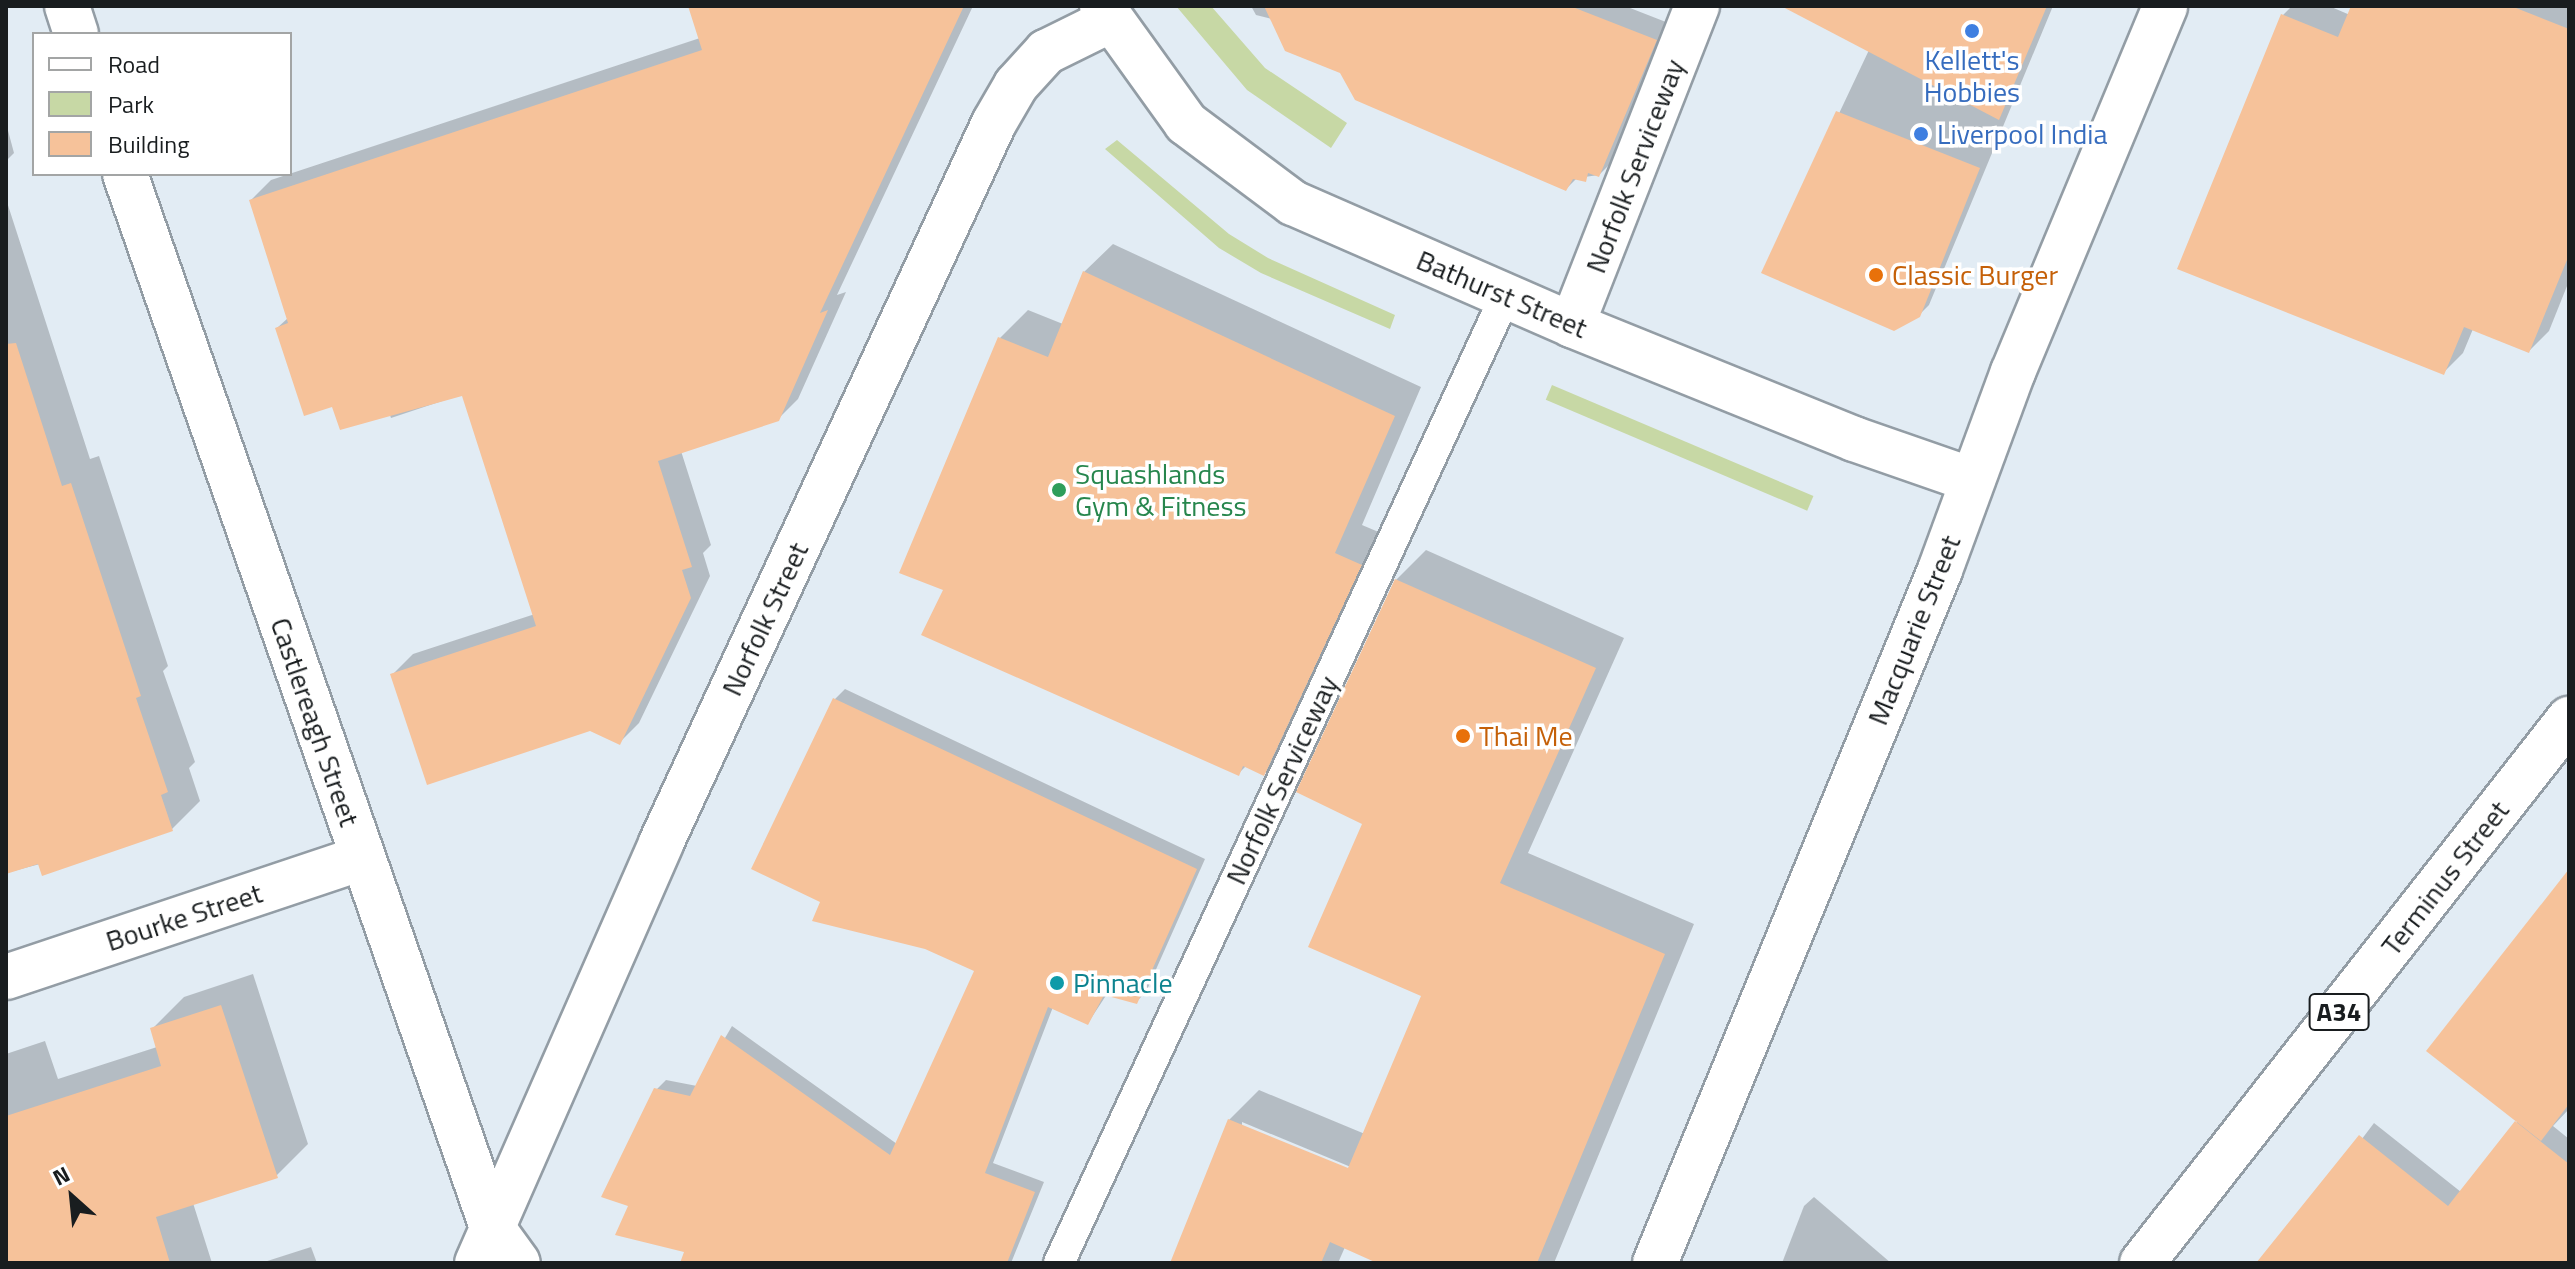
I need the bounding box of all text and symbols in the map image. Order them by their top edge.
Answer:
marker: Kellett's Hobbies [1963,22,1981,40]
legend [32,32,292,176]
place label: Kellett's Hobbies [1924,43,2020,109]
text: Road [108,46,160,82]
street label: Norfolk Serviceway [1579,54,1691,278]
text: Park [108,86,154,122]
place label: Liverpool India [1937,117,2107,151]
marker: Liverpool India [1912,125,1930,143]
text: Building [108,126,190,162]
street label: Bathurst Street [1412,243,1592,345]
place label: Classic Burger [1892,258,2058,292]
marker: Classic Burger [1867,266,1885,284]
place label: Squashlands Gym & Fitness [1075,457,1246,523]
marker: Squashlands Gym & Fitness [1050,481,1068,499]
street label: Macquarie Street [1861,530,1967,730]
street label: Norfolk Street [715,537,815,701]
street label: Castlereagh Street [264,613,366,831]
street label: Norfolk Serviceway [1219,670,1345,890]
place label: Thai Me [1479,719,1573,753]
marker: Thai Me [1454,727,1472,745]
street label: Terminus Street [2374,794,2516,962]
street label: Bourke Street [102,876,266,958]
place label: Pinnacle [1073,966,1173,1000]
marker: Pinnacle [1048,974,1066,992]
road number: A34 [2307,990,2371,1034]
north arrow [32,1157,112,1237]
text: N [47,1157,76,1194]

